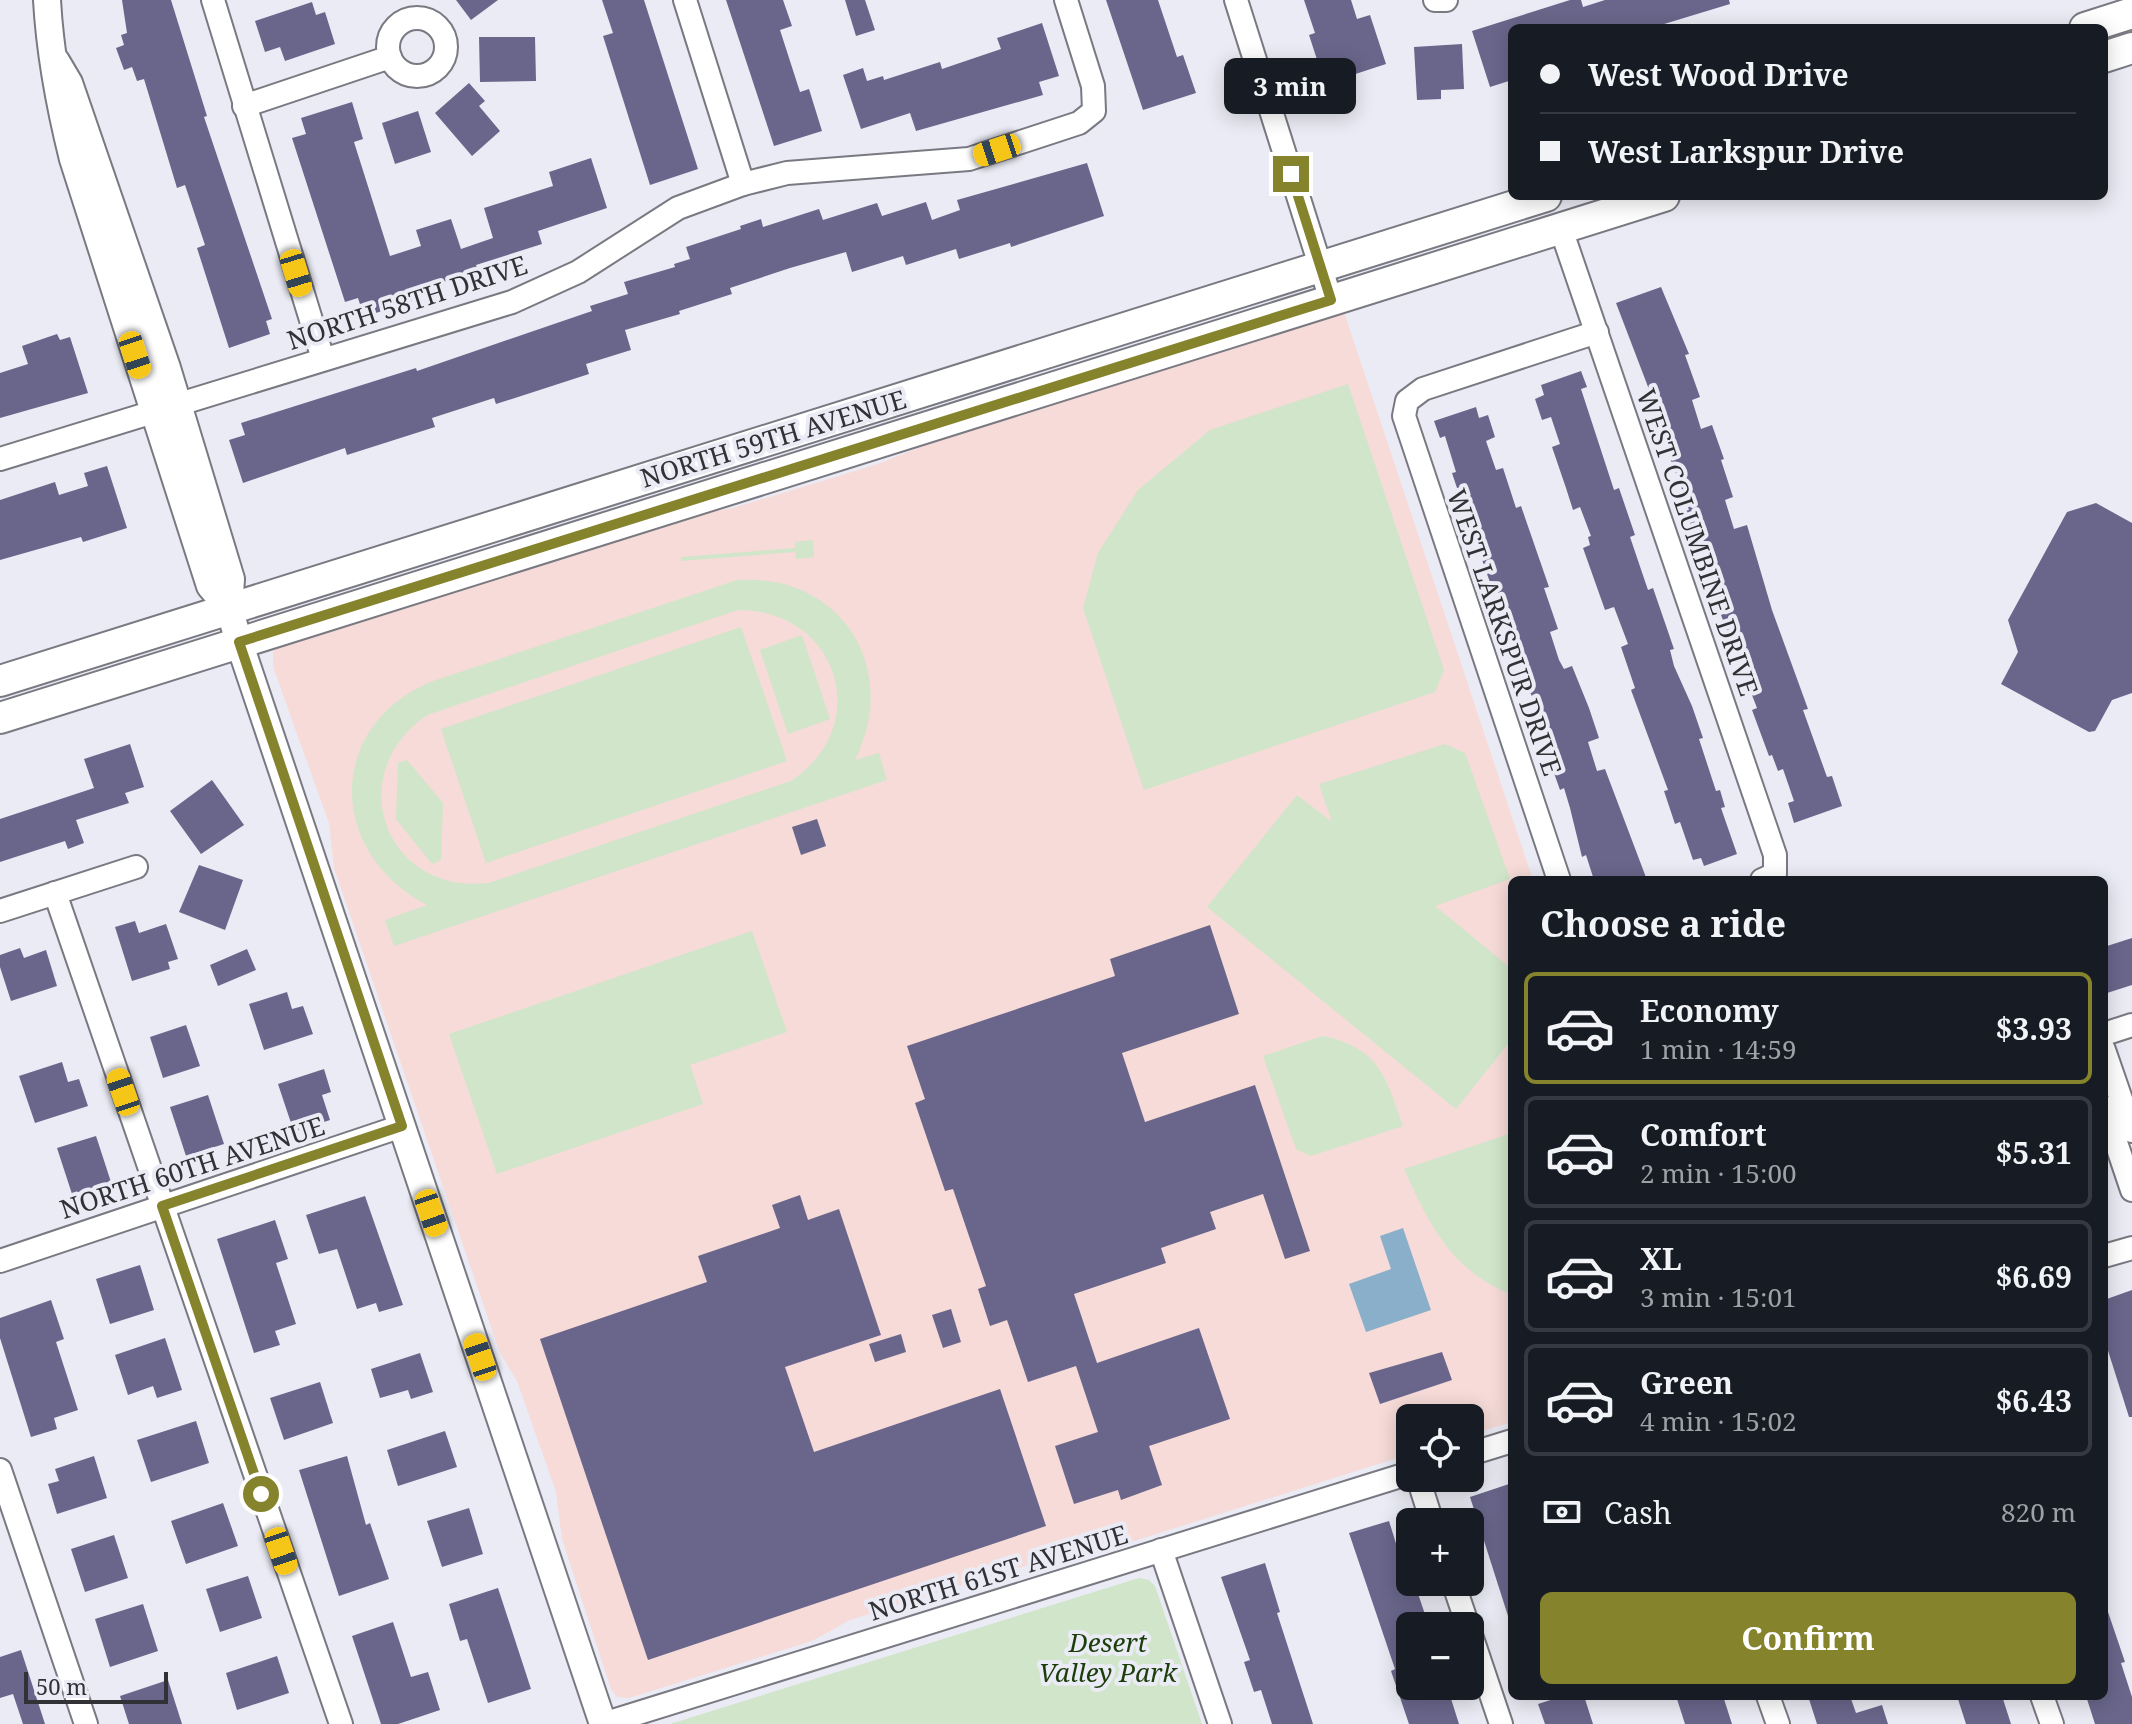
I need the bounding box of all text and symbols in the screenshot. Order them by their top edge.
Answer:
text: West Wood Drive [1588,54,1849,95]
callout: 3 min [1225,58,1357,114]
text: 3 min [1253,68,1327,104]
car [970,131,1024,169]
text: West Larkspur Drive [1588,131,1904,172]
route end [1273,156,1309,192]
street label: NORTH 58TH DRIVE [282,246,532,358]
car [278,247,314,299]
car [116,328,154,382]
street label: NORTH 59TH AVENUE [636,380,910,496]
street label: WEST COLUMBINE DRIVE [1628,384,1768,700]
street label: WEST LARKSPUR DRIVE [1439,484,1571,780]
text: Choose a ride [1540,899,1786,948]
text: Economy [1640,990,1779,1031]
icon: car [1544,992,1616,1064]
text: $3.93 [1995,1008,2072,1049]
text: 1 min · 14:59 [1640,1031,1797,1067]
car [104,1065,142,1119]
street label: NORTH 60TH AVENUE [55,1107,329,1227]
text: Comfort [1640,1114,1767,1155]
icon: car [1544,1116,1616,1188]
text: $5.31 [1995,1132,2072,1173]
text: 2 min · 15:00 [1640,1155,1797,1191]
car [412,1186,450,1240]
text: XL [1640,1238,1682,1279]
icon: car [1544,1240,1616,1312]
text: $6.69 [1995,1256,2072,1297]
text: 3 min · 15:01 [1640,1279,1797,1315]
car [461,1330,499,1384]
text: Green [1640,1362,1733,1403]
icon: car [1544,1364,1616,1436]
text: $6.43 [1995,1380,2072,1421]
text: 4 min · 15:02 [1640,1403,1797,1439]
map controls [1396,1404,1484,1700]
button: locate [1396,1404,1484,1492]
route start [243,1476,279,1512]
icon: cash [1540,1490,1584,1534]
text: Cash [1604,1492,1672,1533]
text: 820 m [2001,1494,2076,1530]
button: + [1396,1508,1484,1596]
street label: NORTH 61ST AVENUE [864,1515,1132,1629]
car [262,1524,300,1578]
button: Confirm [1540,1592,2076,1684]
button: − [1396,1612,1484,1700]
park label: Desert Valley Park [1039,1624,1178,1690]
scale bar [24,1668,168,1704]
text: 50 m [36,1671,87,1701]

